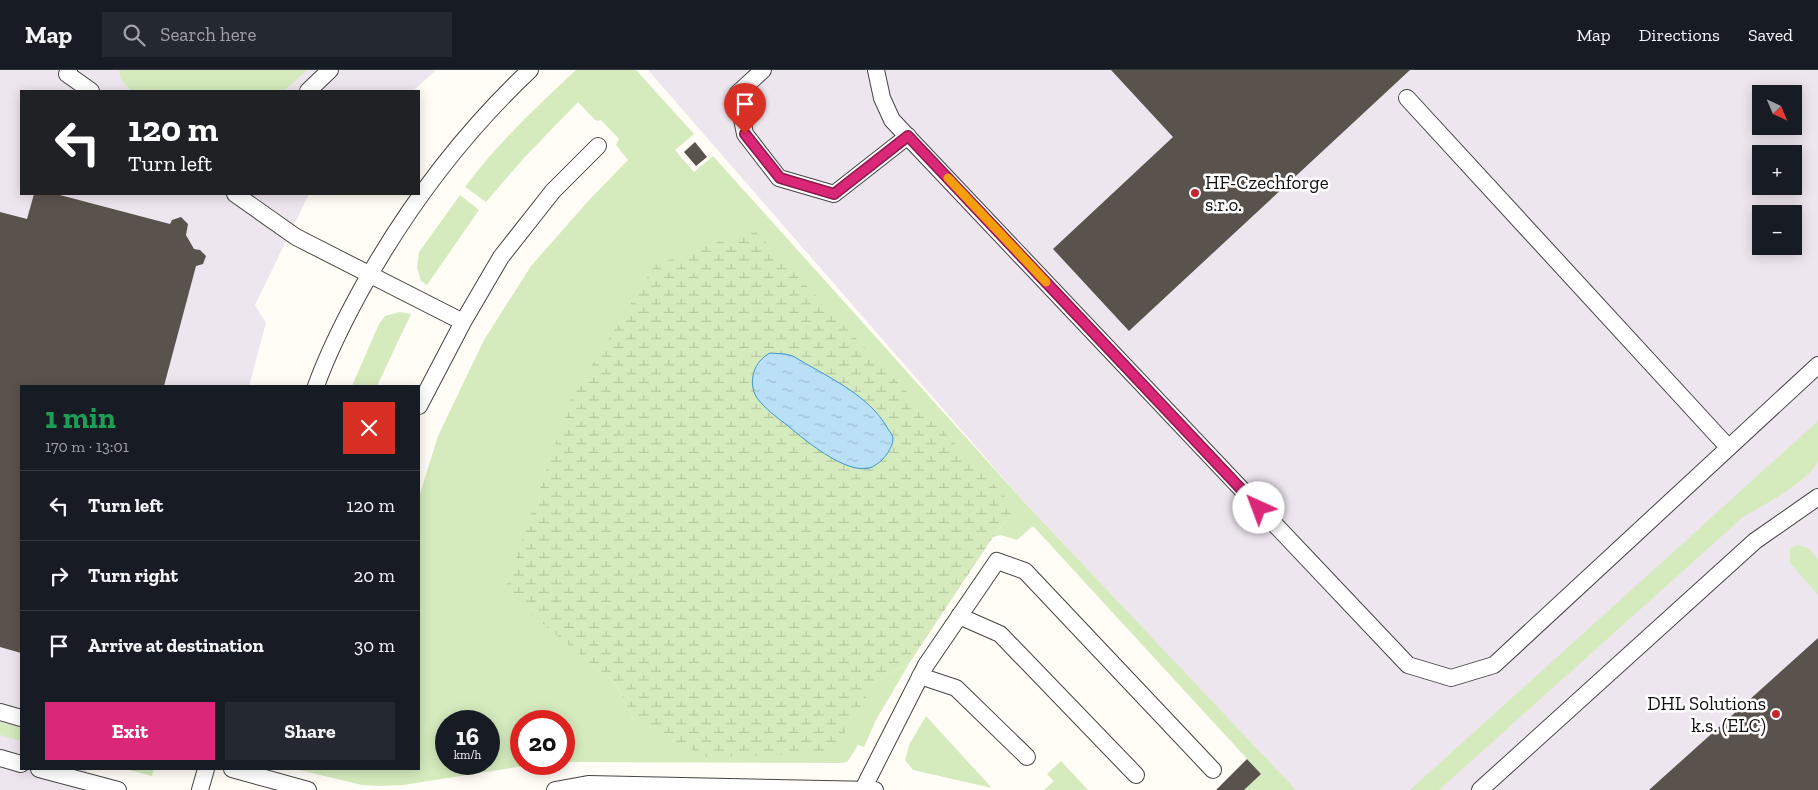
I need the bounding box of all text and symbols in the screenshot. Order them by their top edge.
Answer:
search box [102,12,452,57]
text: Map [25,20,72,49]
icon: search [120,21,148,49]
text: Search here [160,23,257,46]
text: Map [1576,24,1611,46]
text: Directions [1639,24,1720,46]
text: Saved [1748,24,1793,46]
pin [724,83,766,134]
north arrow [1752,85,1802,135]
map controls [1752,85,1802,255]
icon: arrive [731,90,759,118]
text: 120 m [128,108,218,150]
icon: left [45,110,110,175]
button: + [1752,145,1802,195]
text: Turn left [128,150,212,177]
place label: HF-Czechforge s.r.o. [1205,171,1329,216]
marker: HF-Czechforge s.r.o. [1189,187,1201,199]
button: − [1752,205,1802,255]
text: 1 min [45,400,116,436]
button: close [343,402,395,454]
text: 170 m · 13:01 [45,437,129,456]
position arrow [1232,481,1284,533]
icon: left [45,492,73,520]
text: Turn left [88,494,163,517]
text: 120 m [346,494,395,517]
icon: right [45,562,73,590]
text: Turn right [88,564,178,587]
text: 20 m [354,564,395,587]
icon: arrive [45,632,73,660]
text: Arrive at destination [88,634,264,657]
text: 30 m [354,634,395,657]
place label: DHL Solutions k.s. (ELC) [1647,692,1766,737]
button: Exit [45,702,215,760]
button: Share [225,702,395,760]
marker: DHL Solutions k.s. (ELC) [1770,708,1782,720]
speed limit sign: 20 [510,710,575,775]
text: 16 [456,721,479,751]
text: km/h [454,748,481,762]

